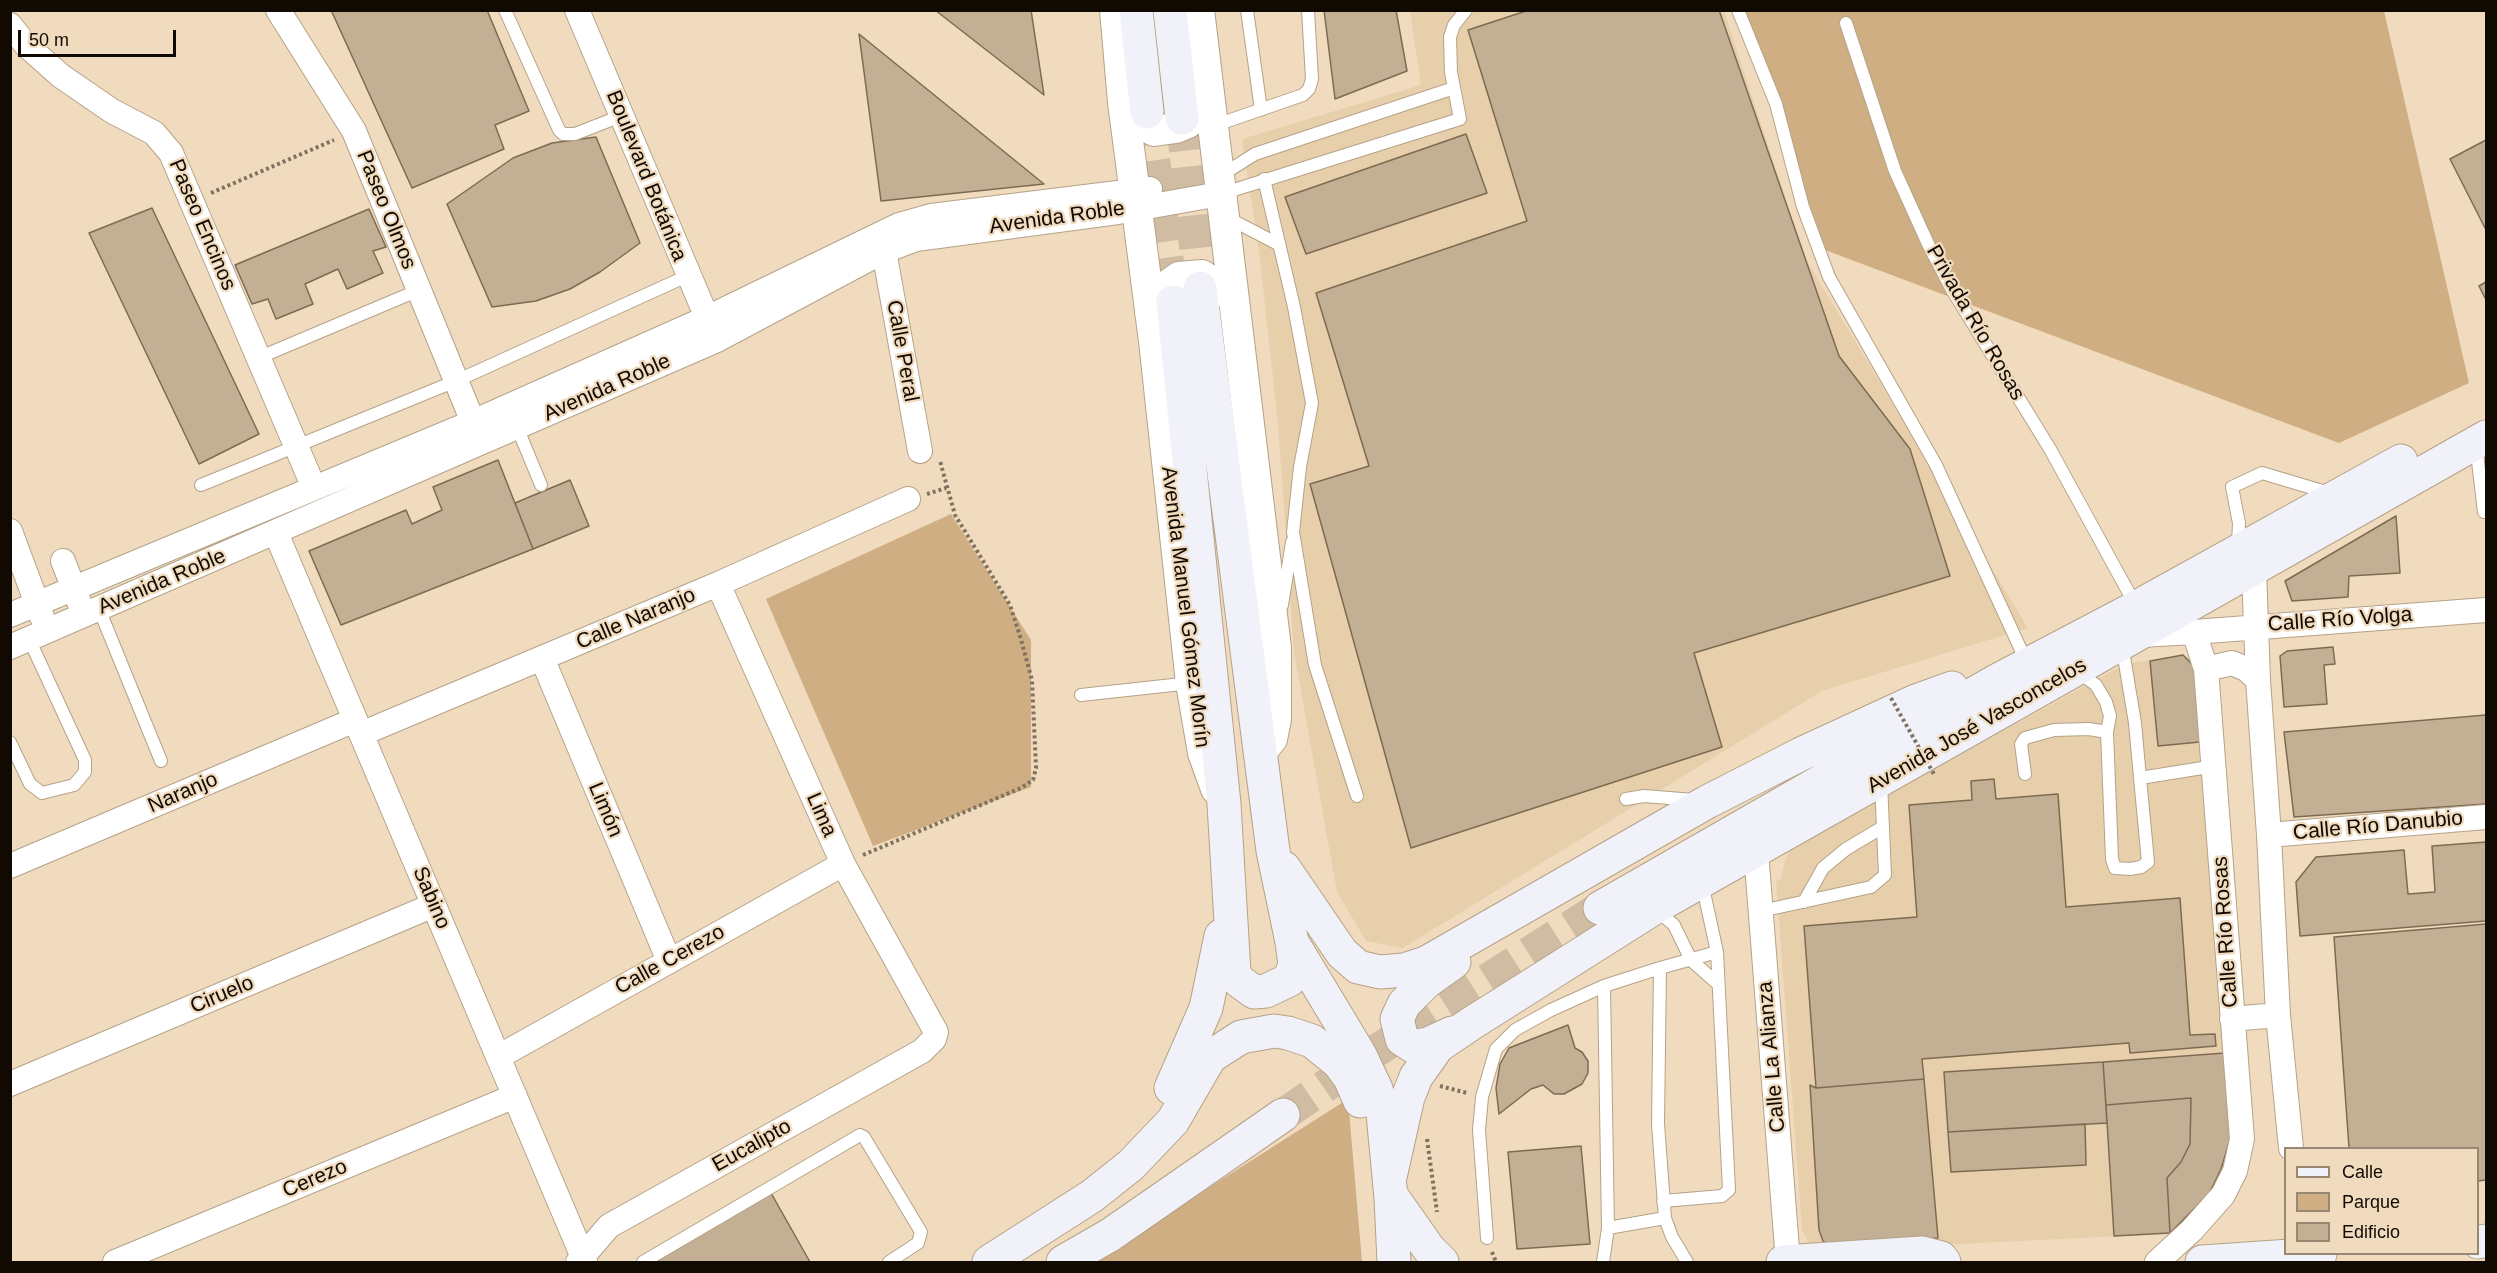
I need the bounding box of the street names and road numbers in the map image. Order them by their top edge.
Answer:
street label: Boulevard Botánica [600,87,692,265]
street label: Paseo Olmos [351,147,421,273]
street label: Paseo Encinos [163,156,241,294]
street label: Avenida Roble [988,196,1126,240]
street label: Privada Río Rosas [1920,241,2030,405]
street label: Calle Peral [881,298,923,404]
street label: Avenida Roble [540,349,674,427]
street label: Avenida Manuel Gómez Morín [1155,465,1215,749]
street label: Avenida Roble [94,544,230,620]
street label: Calle Naranjo [573,583,699,655]
street label: Calle Río Volga [2267,602,2413,638]
street label: Avenida José Vasconcelos [1863,653,2091,799]
street label: Naranjo [144,767,222,819]
street label: Limón [582,779,628,841]
street label: Lima [800,789,842,841]
street label: Calle Río Danubio [2292,806,2464,846]
street label: Calle Río Rosas [2208,855,2244,1009]
street label: Sabino [407,863,455,933]
street label: Calle Cerezo [611,920,729,1000]
street label: Ciruelo [186,970,258,1020]
street label: Calle La Alianza [1753,980,1791,1134]
street label: Eucalipto [708,1114,796,1178]
street label: Cerezo [279,1154,351,1204]

